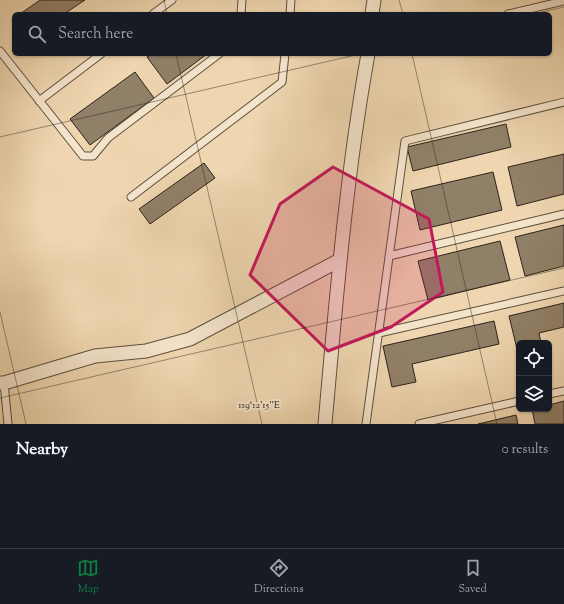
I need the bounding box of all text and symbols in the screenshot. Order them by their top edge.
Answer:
search box [12,12,552,56]
icon: search [26,23,48,45]
text: Search here [58,24,133,45]
map controls [516,340,552,412]
button: locate [516,340,552,376]
button: layers [516,376,552,412]
text: 119°12'15"E [238,398,280,413]
text: Nearby [16,438,68,462]
text: 0 results [502,441,548,459]
tab: Map [77,557,99,597]
tab: Directions [254,557,304,597]
tab: Saved [458,557,487,597]

